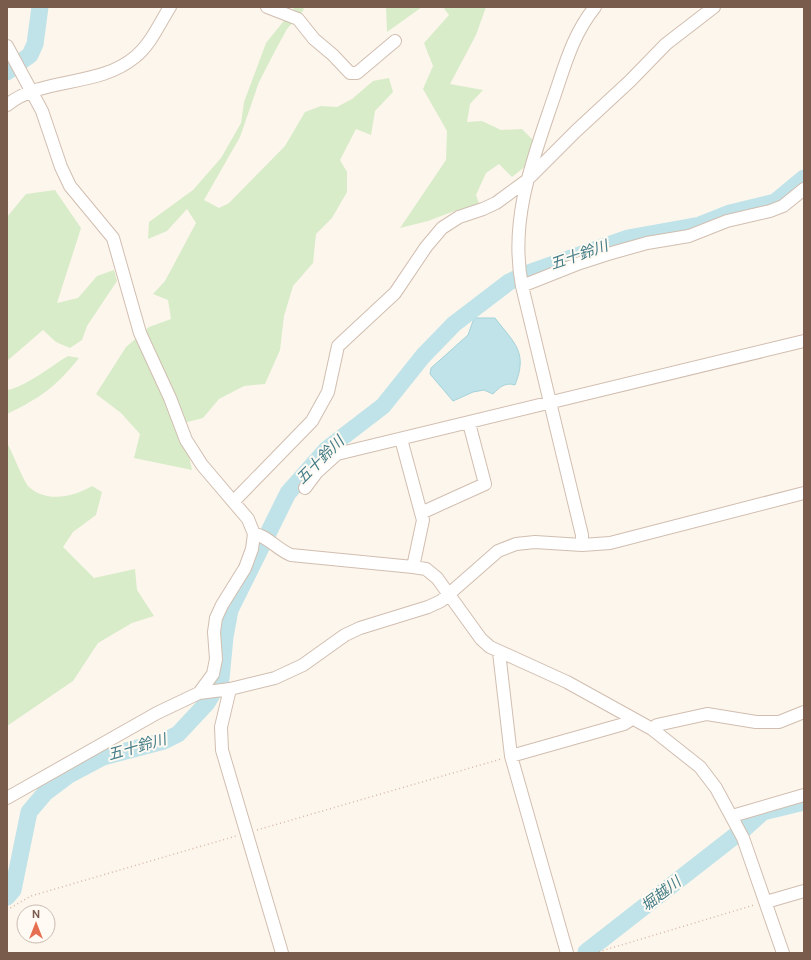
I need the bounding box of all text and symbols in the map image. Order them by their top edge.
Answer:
water label: 五十鈴川 [547,235,613,274]
water label: 五十鈴川 [292,430,350,488]
water label: 五十鈴川 [105,729,171,765]
water label: 堀越川 [637,871,686,916]
north arrow [16,904,56,944]
text: N [32,907,40,921]

